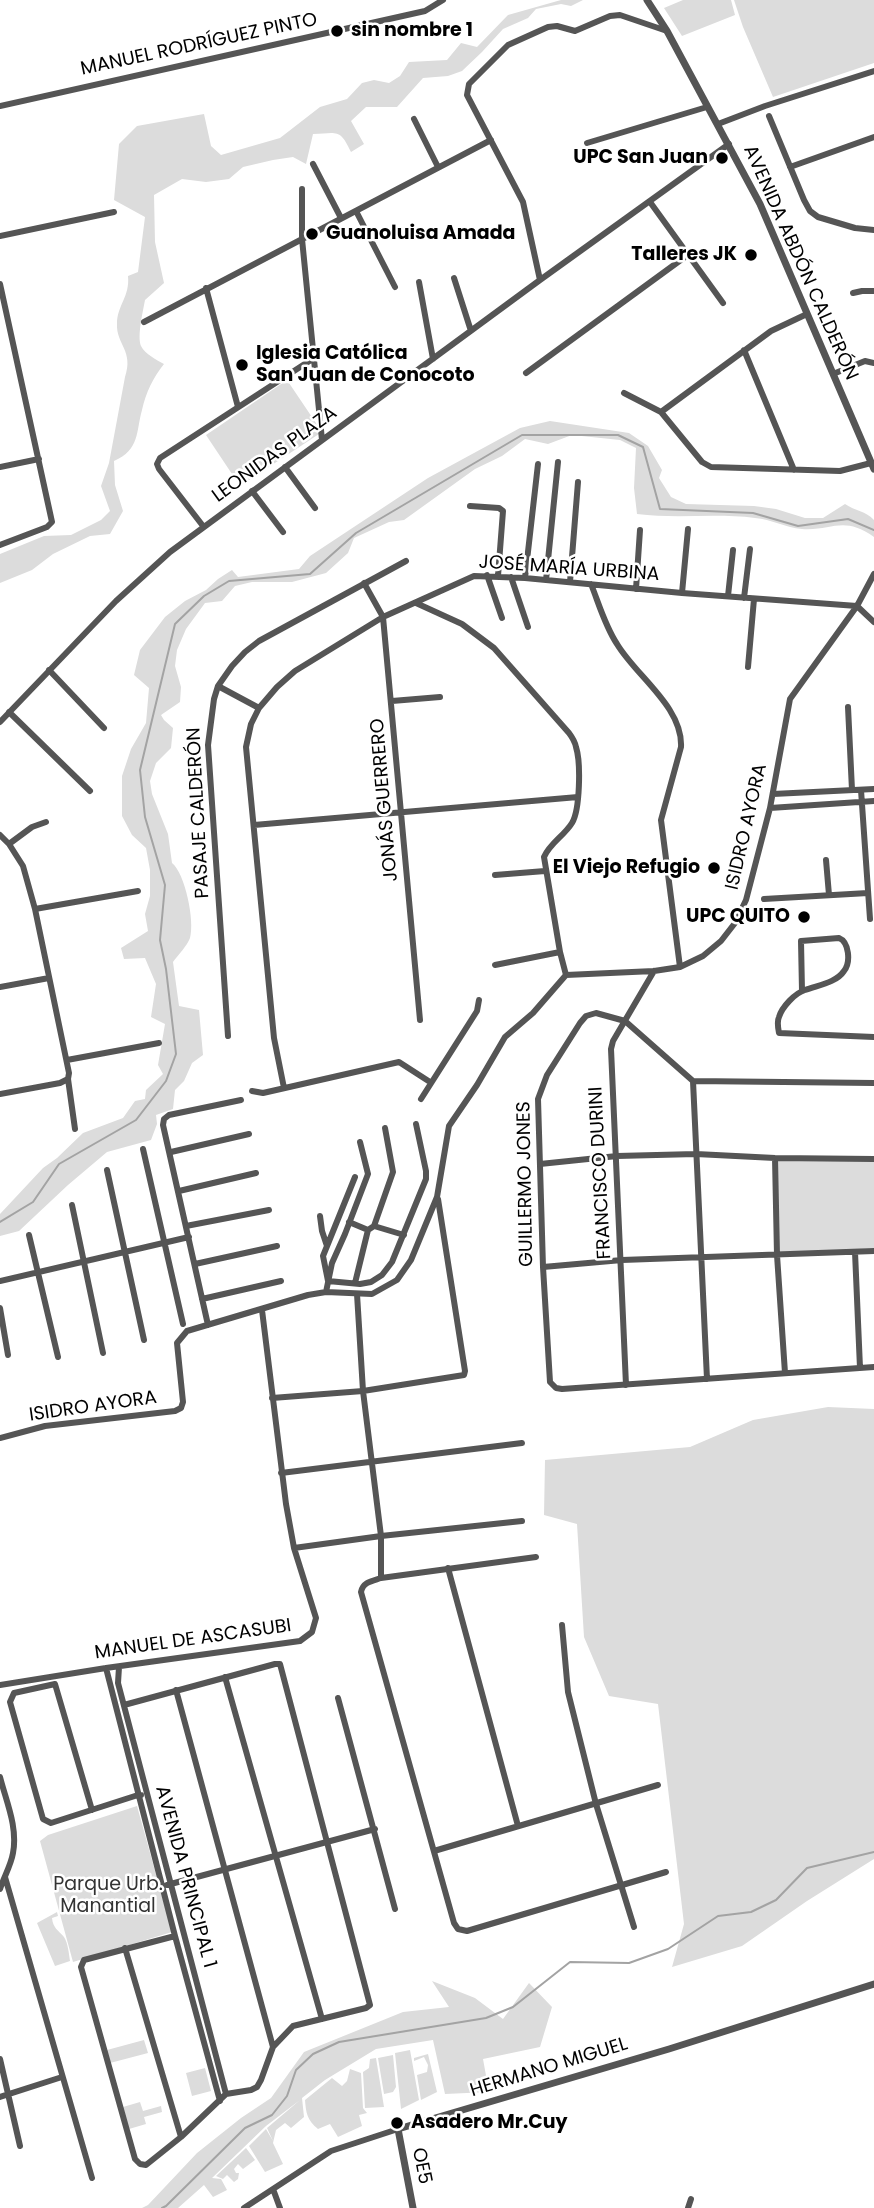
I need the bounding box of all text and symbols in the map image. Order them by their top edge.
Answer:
street label: MANUEL RODRÍGUEZ PINTO [79,9,319,81]
place label: sin nombre 1 [351,20,473,42]
marker: sin nombre 1 [329,23,345,39]
street label: AVENIDA ABDÓN CALDERÓN [738,142,862,384]
place label: UPC San Juan [573,147,708,169]
marker: UPC San Juan [714,150,730,166]
place label: Guanoluisa Amada [326,223,515,245]
marker: Guanoluisa Amada [304,226,320,242]
place label: Talleres JK [631,244,737,266]
marker: Talleres JK [743,247,759,263]
place label: Iglesia Católica San Juan de Conocoto [256,343,474,387]
marker: Iglesia Católica San Juan de Conocoto [234,357,250,373]
street label: LEONIDAS PLAZA [208,402,342,508]
street label: JOSÉ MARÍA URBINA [478,551,660,587]
street label: JONÁS GUERRERO [366,717,404,883]
street label: PASAJE CALDERÓN [183,727,215,899]
street label: ISIDRO AYORA [721,762,773,892]
place label: El Viejo Refugio [553,857,700,879]
marker: El Viejo Refugio [706,860,722,876]
place label: UPC QUITO [686,906,790,928]
marker: UPC QUITO [796,909,812,925]
street label: FRANCISCO DURINI [585,1086,617,1260]
street label: GUILLERMO JONES [513,1101,539,1267]
street label: ISIDRO AYORA [28,1387,158,1427]
street label: MANUEL DE ASCASUBI [93,1615,293,1665]
street label: AVENIDA PRINCIPAL 1 [150,1783,220,1971]
park label: Parque Urb. Manantial [53,1874,163,1918]
street label: HERMANO MIGUEL [467,2033,631,2103]
place label: Asadero Mr.Cuy [411,2112,568,2134]
marker: Asadero Mr.Cuy [389,2115,405,2131]
street label: OE5 [406,2146,436,2186]

